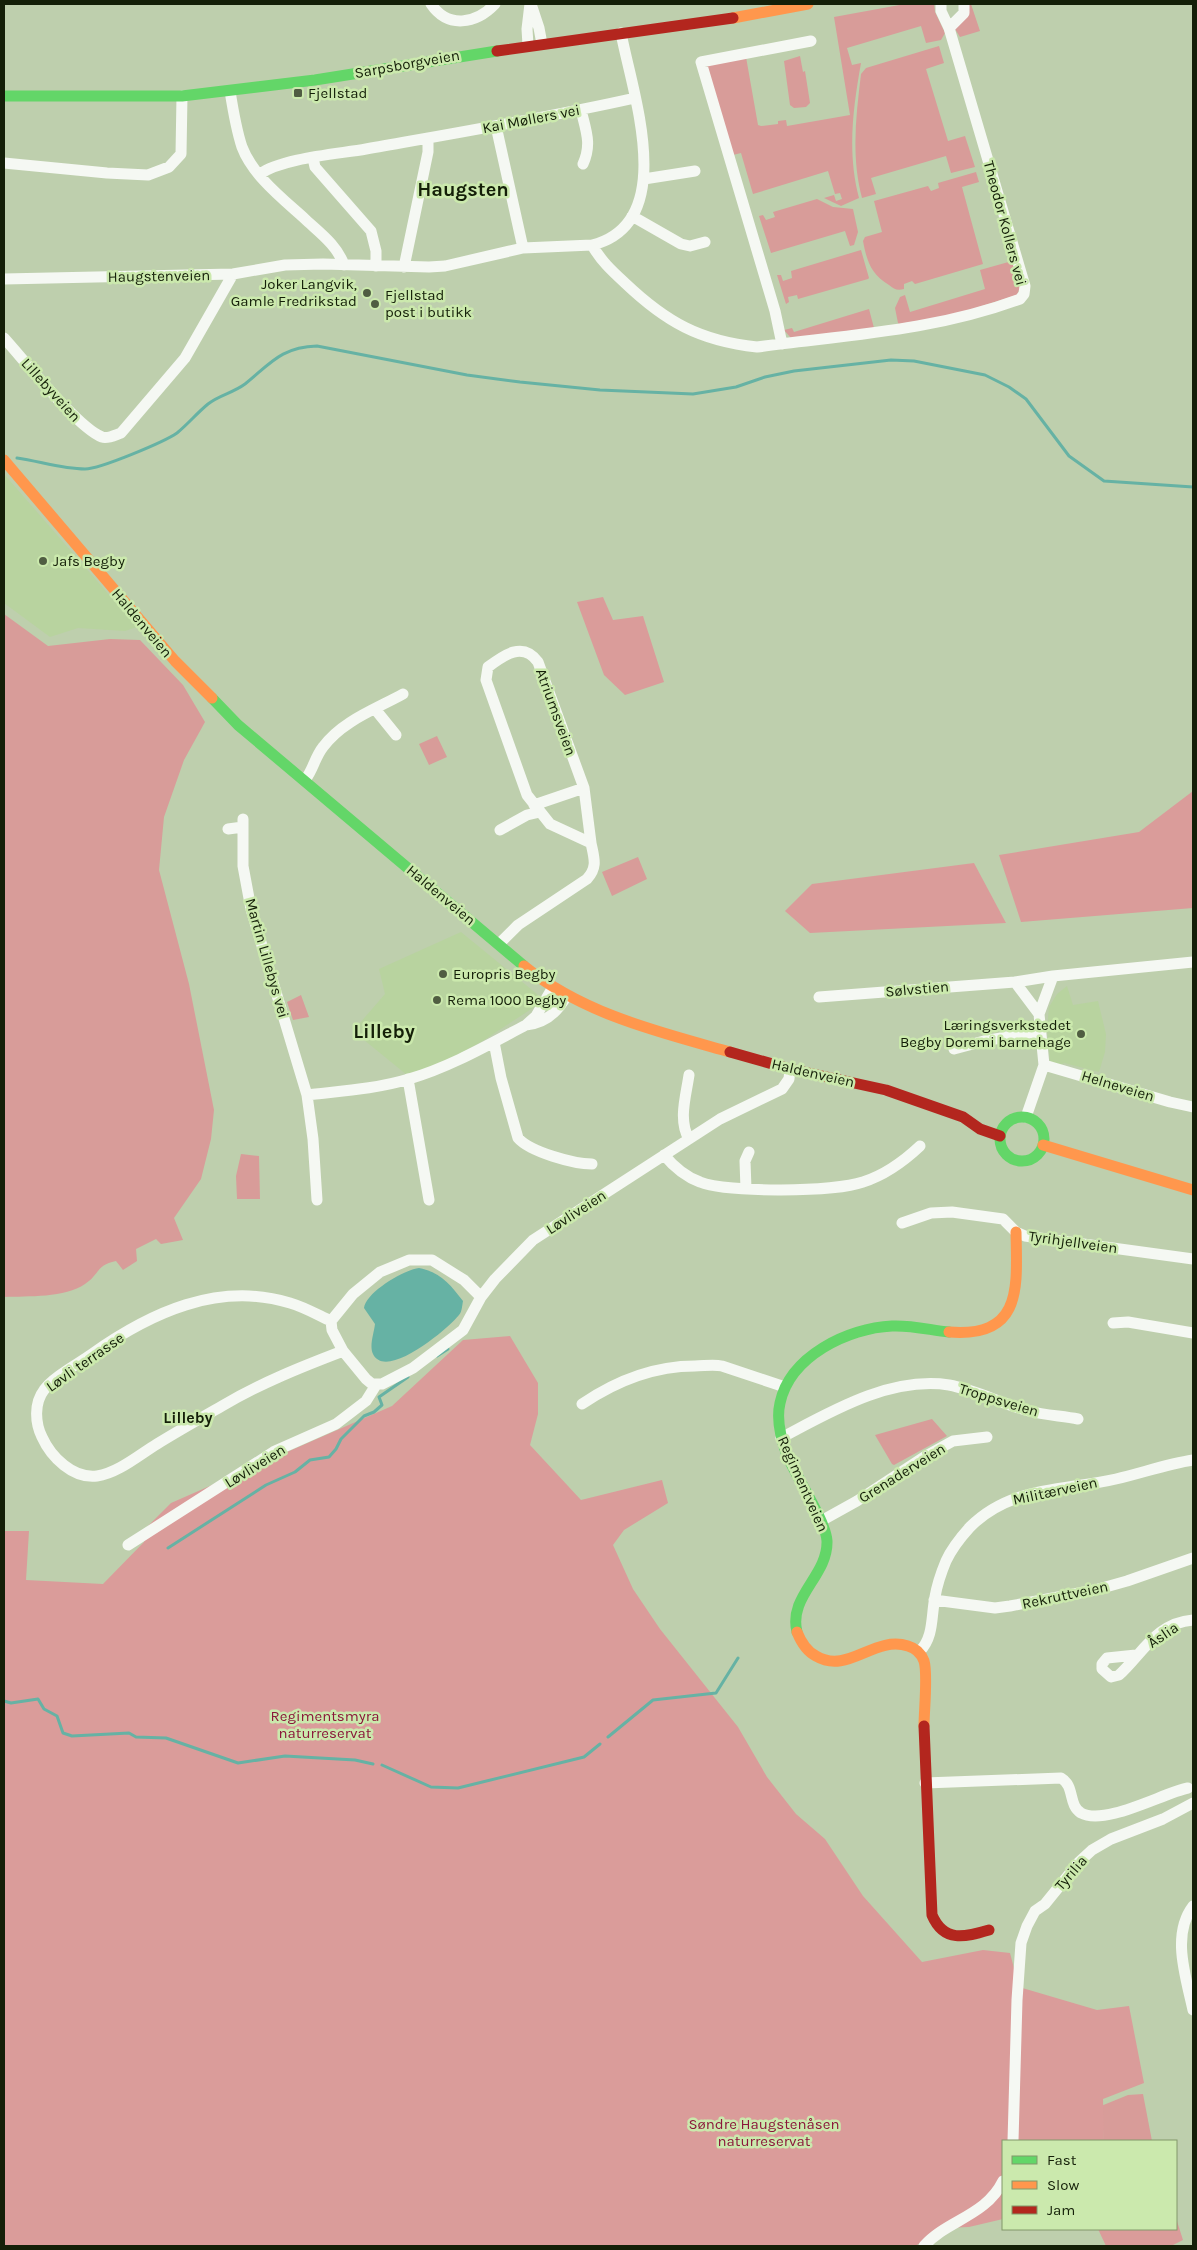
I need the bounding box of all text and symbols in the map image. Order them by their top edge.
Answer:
street label: Sarpsborgveien [353,46,461,82]
place label: Fjellstad [308,84,367,102]
marker: Fjellstad [292,87,304,99]
street label: Kai Møllers vei [481,101,581,137]
street label: Theodor Kollers vei [980,159,1030,287]
district label: Haugsten [417,178,509,201]
street label: Haugstenveien [108,266,210,286]
place label: Joker Langvik, Gamle Fredrikstad [231,275,357,310]
place label: Fjellstad post i butikk [385,286,472,321]
marker: Joker Langvik, Gamle Fredrikstad [361,287,373,299]
marker: Fjellstad post i butikk [369,298,381,310]
street label: Lillebyveien [18,354,84,426]
place label: Jafs Begby [53,552,125,570]
marker: Jafs Begby [37,555,49,567]
street label: Haldenveien [108,585,176,661]
street label: Atriumsveien [532,666,580,758]
street label: Haldenveien [403,861,479,929]
street label: Martin Lillebys vei [241,896,293,1020]
place label: Europris Begby [453,965,556,983]
marker: Europris Begby [437,968,449,980]
street label: Sølvstien [884,977,950,1001]
place label: Rema 1000 Begby [447,991,566,1009]
marker: Rema 1000 Begby [431,994,443,1006]
place label: Læringsverkstedet Begby Doremi barnehage [900,1016,1071,1051]
district label: Lilleby [353,1020,415,1043]
marker: Læringsverkstedet Begby Doremi barnehage [1075,1028,1087,1040]
street label: Haldenveien [770,1055,856,1091]
street label: Helneveien [1079,1066,1157,1106]
street label: Løvliveien [543,1186,609,1238]
street label: Tyrihjellveien [1027,1227,1119,1257]
street label: Løvli terrasse [43,1329,127,1395]
street label: Troppsveien [957,1379,1041,1421]
district label: Lilleby [163,1408,213,1427]
street label: Regimentveien [774,1433,832,1535]
street label: Grenaderveien [855,1439,949,1507]
street label: Løvliveien [221,1440,289,1492]
street label: Militærveien [1011,1473,1099,1509]
street label: Rekruttveien [1020,1577,1110,1613]
street label: Åslia [1144,1618,1182,1652]
park label: Regimentsmyra naturreservat [271,1707,379,1742]
street label: Tyrilia [1051,1852,1091,1894]
park label: Søndre Haugstenåsen naturreservat [689,2115,839,2150]
legend [1002,2140,1177,2230]
text: Fast [1047,2151,1077,2169]
text: Slow [1047,2176,1079,2194]
text: Jam [1047,2201,1075,2219]

